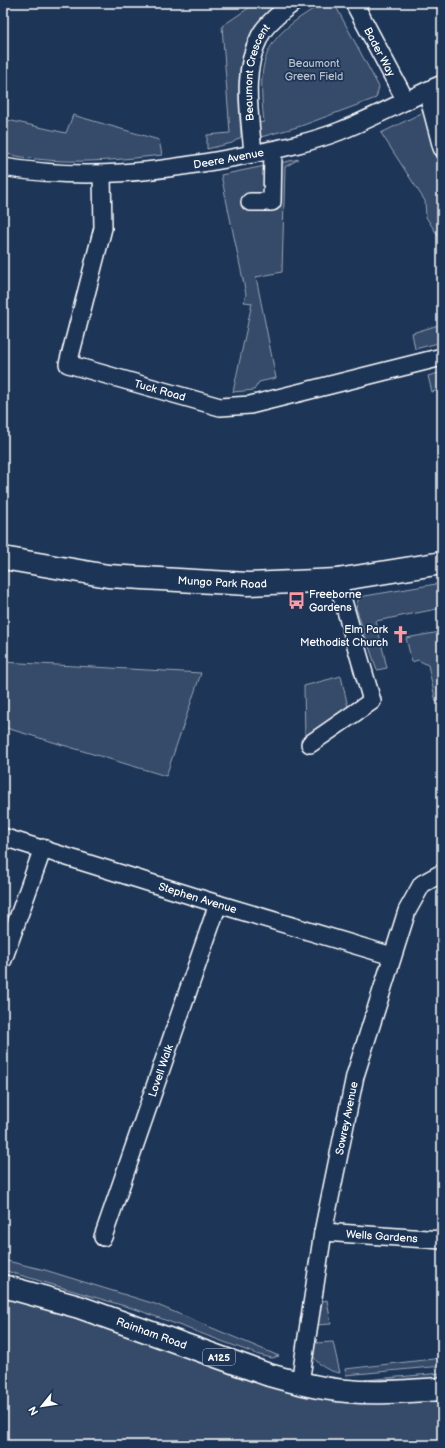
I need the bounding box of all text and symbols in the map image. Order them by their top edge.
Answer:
street label: Beaumont Crescent [242,21,273,122]
street label: Bader Way [361,25,398,79]
park label: Beaumont Green Field [285,57,343,83]
street label: Deere Avenue [192,146,265,171]
street label: Tuck Road [133,377,187,404]
street label: Mungo Park Road [177,574,267,591]
place label: Freeborne Gardens [309,588,362,614]
bus stop icon: Freeborne Gardens [286,590,306,610]
place label: Elm Park Methodist Church [300,623,389,649]
church icon: Elm Park Methodist Church [391,625,411,645]
street label: Stephen Avenue [157,880,239,916]
street label: Lovell Walk [146,1042,176,1099]
street label: Sowrey Avenue [333,1080,361,1156]
street label: Wells Gardens [345,1228,419,1245]
street label: Rainham Road [114,1315,188,1352]
road number: A125 [203,1349,235,1365]
north arrow [22,1386,62,1426]
text: N [26,1404,41,1418]

